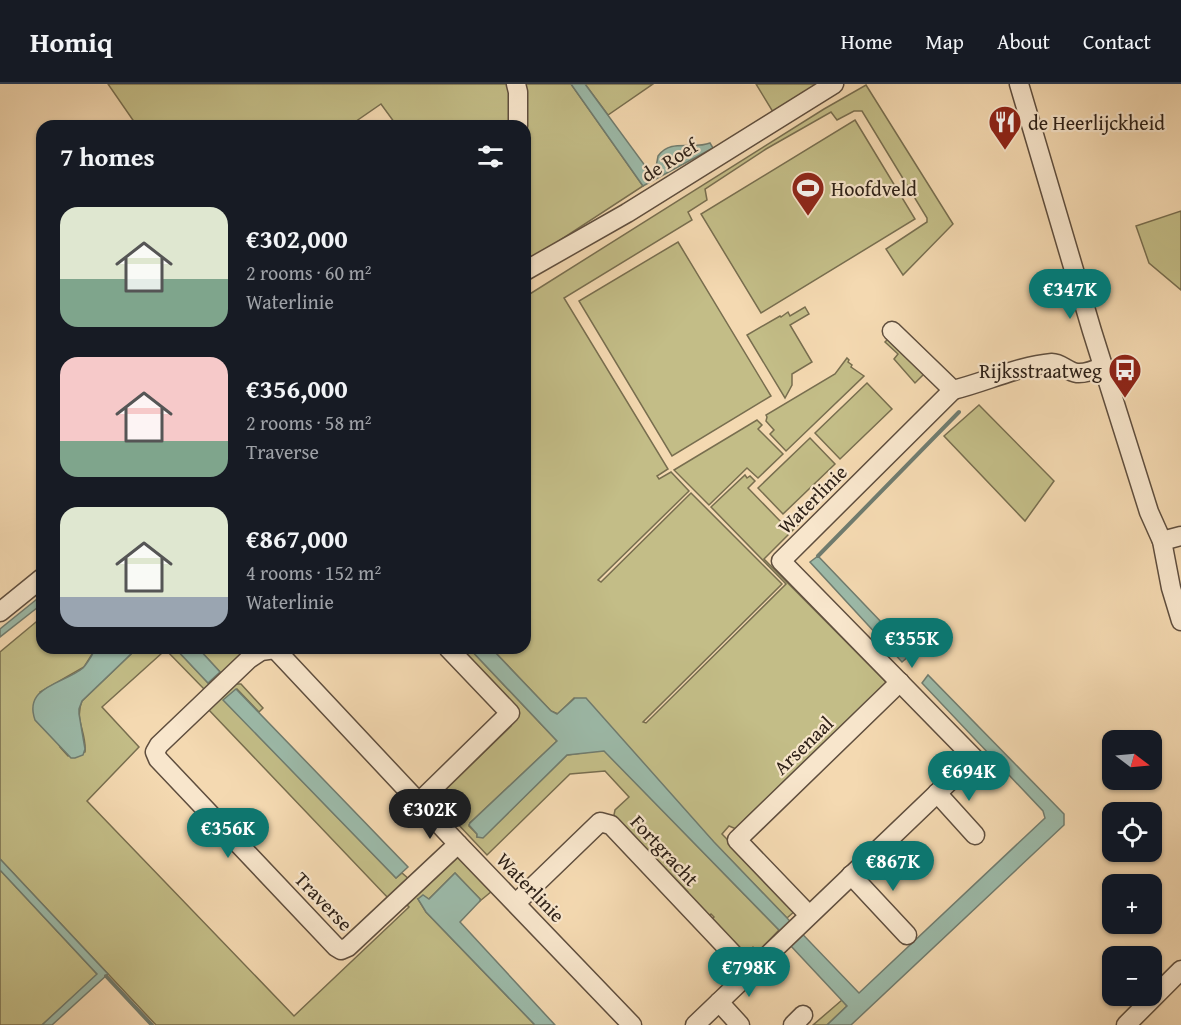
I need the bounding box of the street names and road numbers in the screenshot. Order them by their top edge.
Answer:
street label: de Roef [635,130,705,189]
street label: Waterlinie [771,458,853,540]
street label: Arsenaal [767,709,840,781]
street label: Fortgracht [624,808,706,892]
street label: Waterlinie [490,845,572,929]
street label: Traverse [288,865,360,937]

